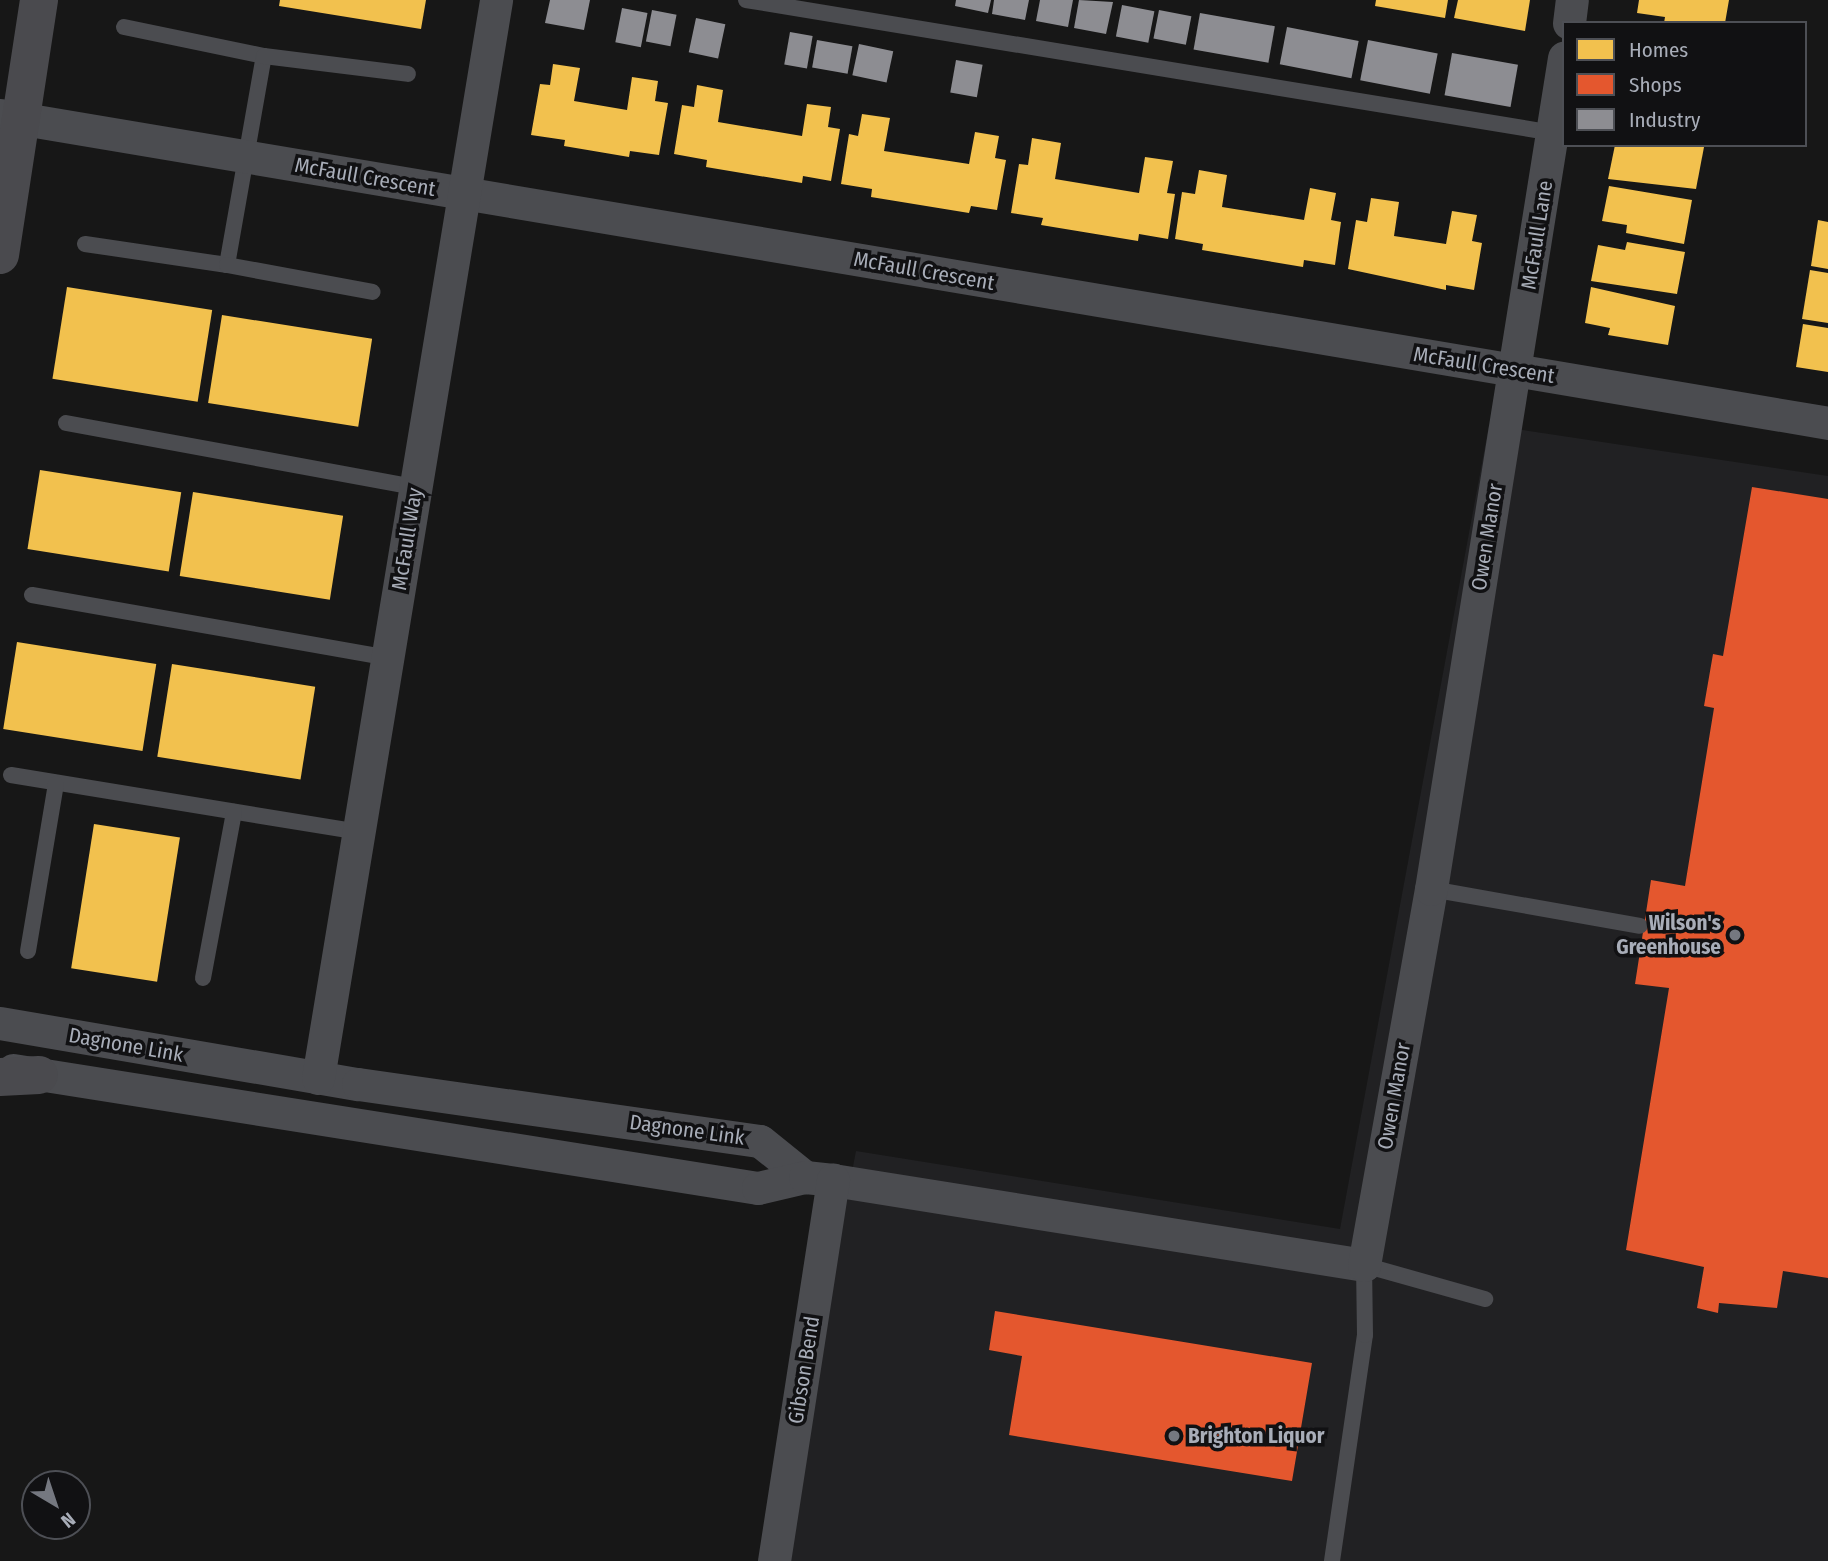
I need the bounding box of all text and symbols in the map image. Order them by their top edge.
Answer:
legend [1562,21,1807,147]
text: Homes [1629,37,1688,63]
text: Shops [1629,72,1682,98]
text: Industry [1629,107,1700,133]
street label: McFaull Crescent [293,152,437,202]
street label: McFaull Lane [1516,179,1558,291]
street label: McFaull Crescent [852,246,996,296]
street label: McFaull Crescent [1412,341,1556,389]
street label: Owen Manor [1466,482,1508,592]
street label: McFaull Way [386,486,428,592]
place label: Wilson's Greenhouse [1616,910,1721,960]
marker: Wilson's Greenhouse [1727,927,1743,943]
street label: Dagnone Link [67,1023,185,1067]
street label: Owen Manor [1372,1041,1416,1151]
street label: Dagnone Link [628,1109,746,1151]
street label: Gibson Bend [783,1314,825,1426]
place label: Brighton Liquor [1188,1423,1324,1449]
marker: Brighton Liquor [1166,1428,1182,1444]
north arrow [21,1470,91,1540]
text: N [57,1508,80,1533]

